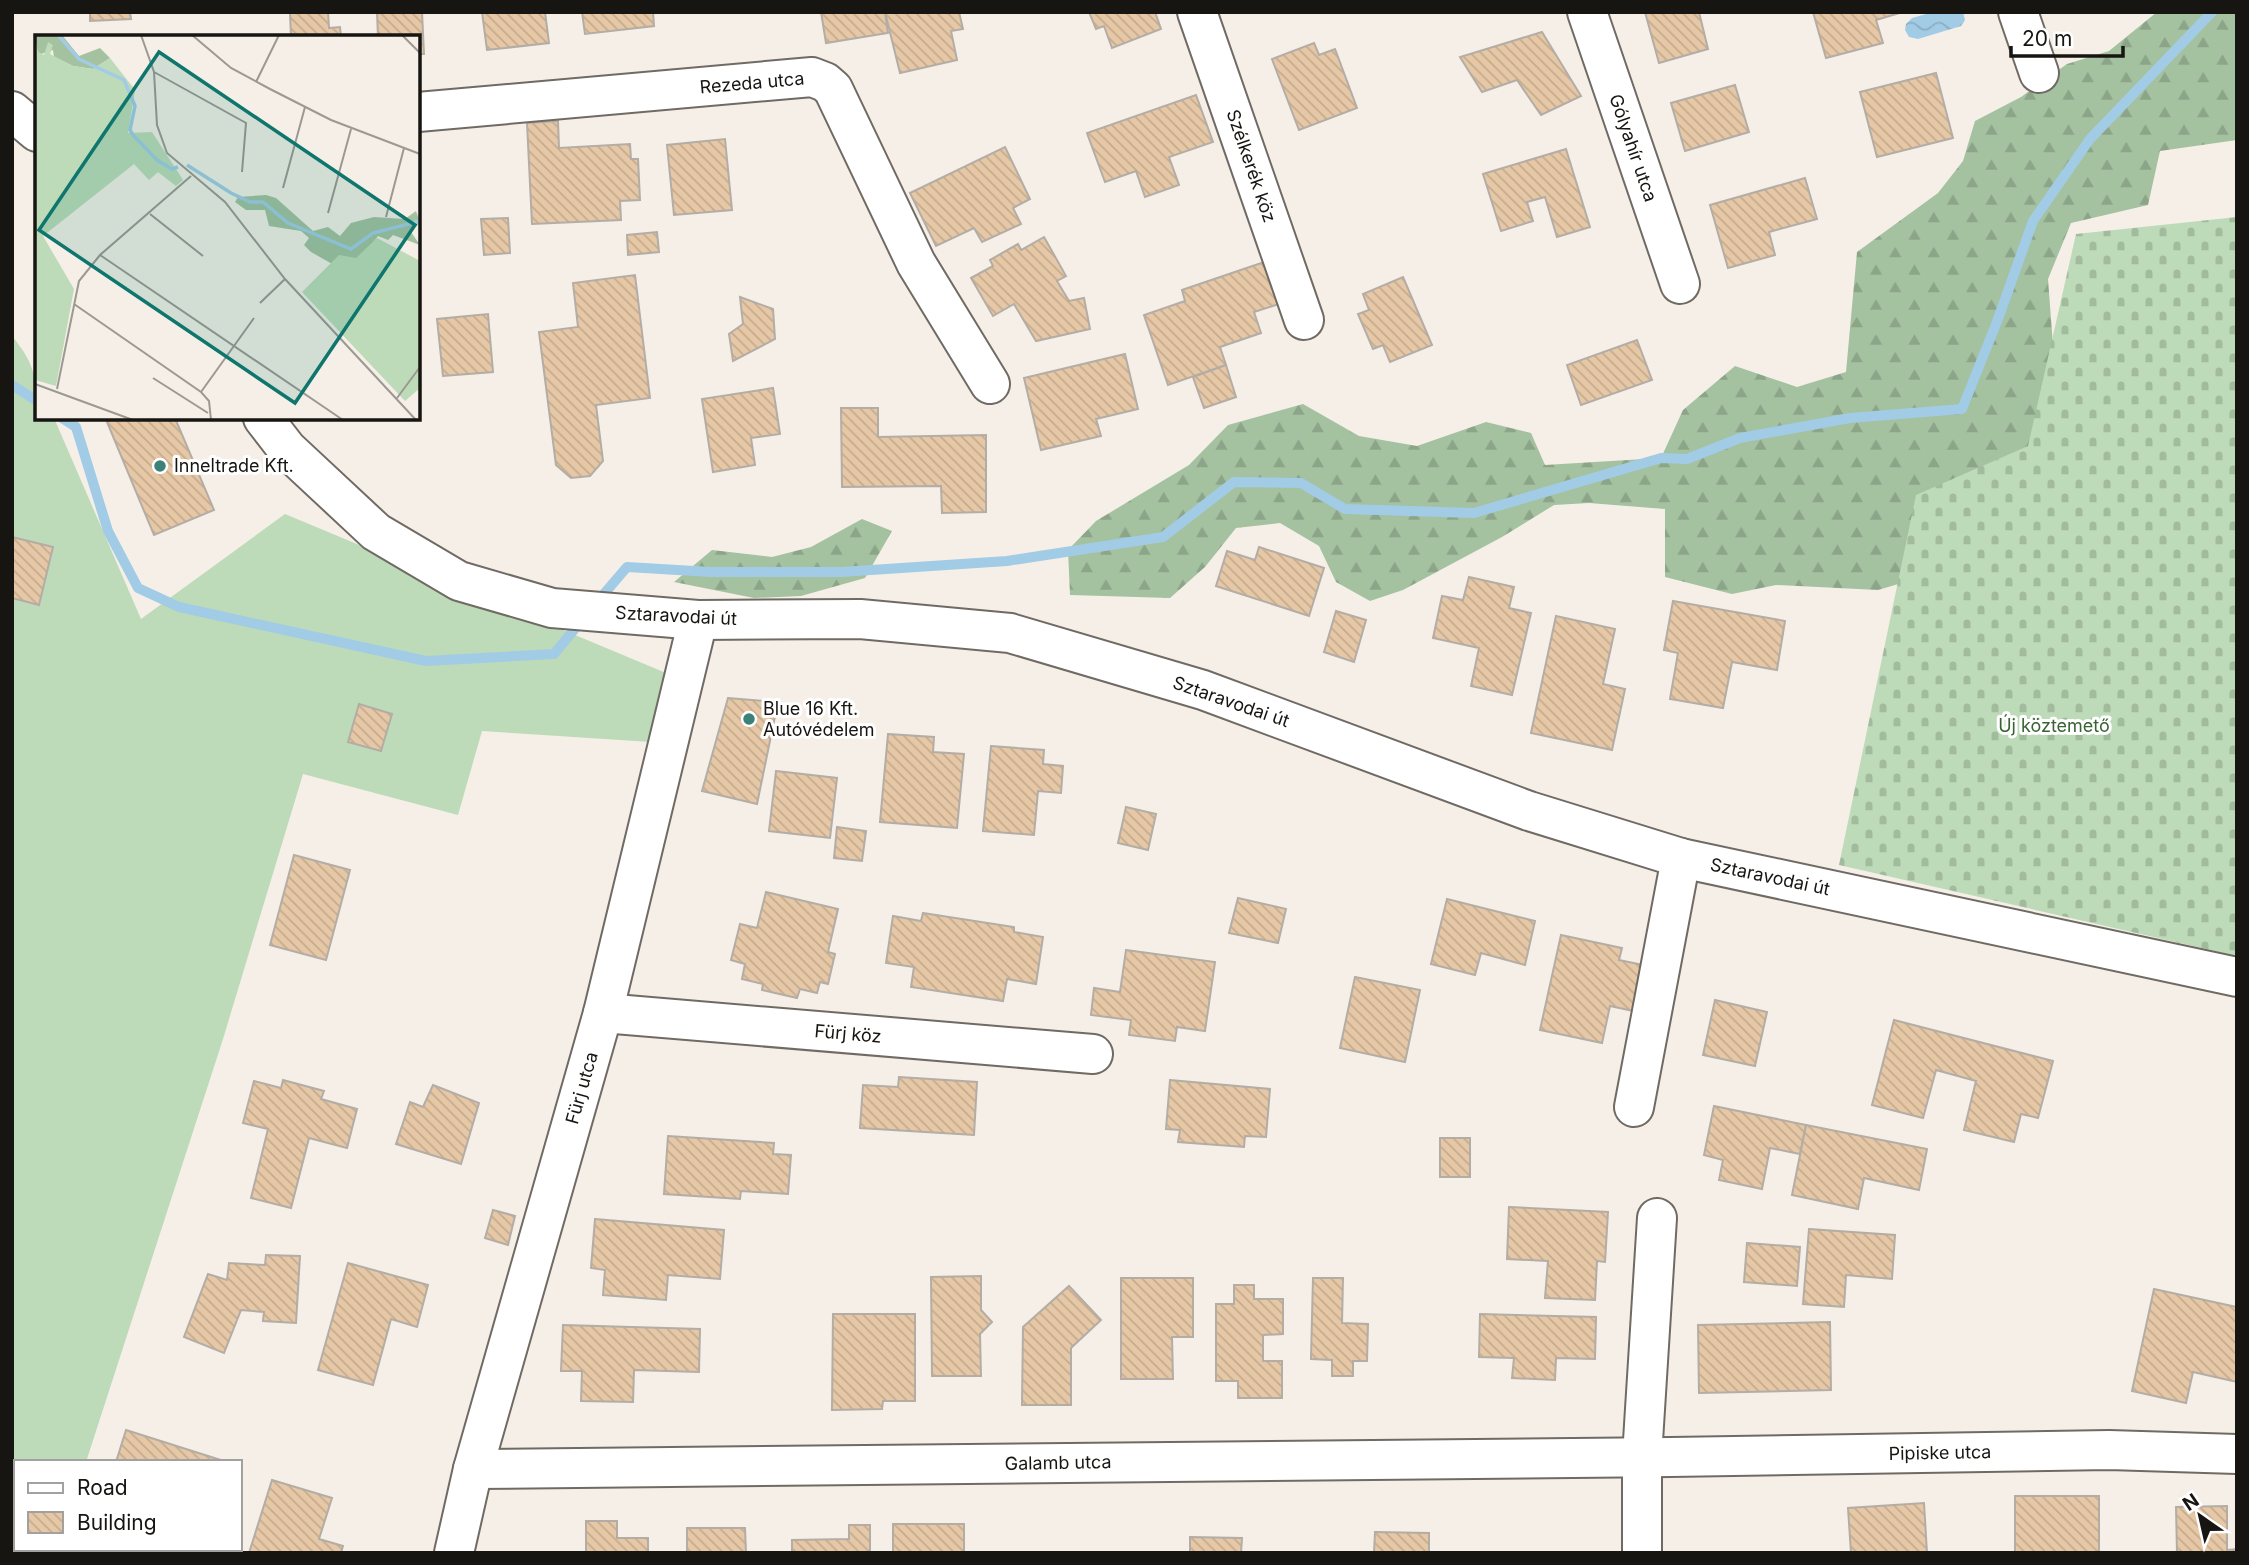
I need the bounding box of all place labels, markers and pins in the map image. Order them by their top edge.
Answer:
place label: Inneltrade Kft. [174,455,294,476]
marker: Inneltrade Kft. [152,458,168,474]
place label: Blue 16 Kft. Autóvédelem [763,698,875,740]
marker: Blue 16 Kft. Autóvédelem [741,711,757,727]

